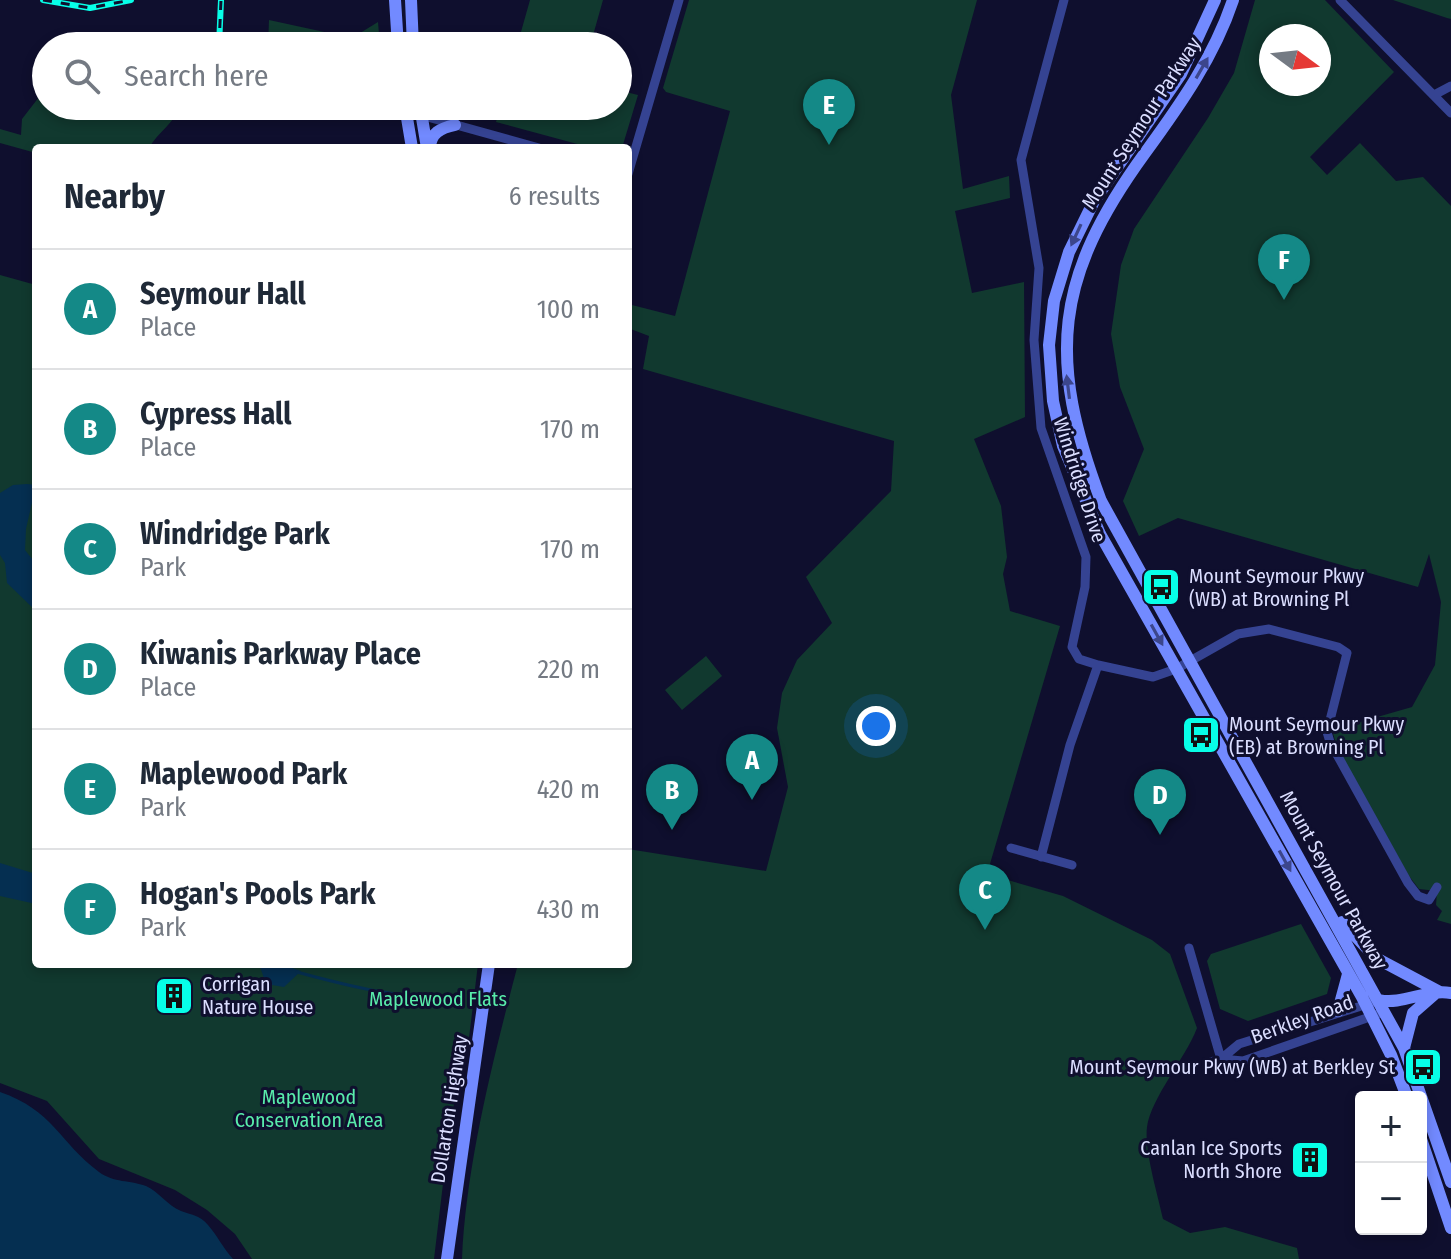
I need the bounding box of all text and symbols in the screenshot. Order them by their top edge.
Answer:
north arrow [1259,24,1331,96]
search box [32,32,632,120]
street label: Mount Seymour Parkway [1076,32,1206,214]
icon: search [60,54,104,98]
one-way arrow [1195,57,1209,79]
text: Search here [124,58,269,94]
pin: E [803,79,855,145]
text: Nearby [64,176,165,217]
text: 6 results [509,181,600,212]
one-way arrow [1070,223,1083,247]
pin: F [1258,234,1310,300]
text: Seymour Hall [140,276,306,312]
text: A [83,294,97,325]
text: 100 m [537,294,600,325]
text: Place [140,312,196,343]
one-way arrow [1061,374,1074,399]
text: Cypress Hall [140,396,292,432]
text: B [83,414,97,445]
text: 170 m [540,414,600,445]
street label: Windridge Drive [1048,414,1112,546]
text: Place [140,432,196,463]
text: Windridge Park [140,516,330,552]
text: C [83,534,97,565]
text: 170 m [540,534,600,565]
text: Park [140,552,186,583]
place label: Mount Seymour Pkwy (WB) at Browning Pl [1189,564,1364,611]
bus stop icon: Mount Seymour Pkwy (WB) at Browning Pl [1140,566,1182,608]
one-way arrow [1150,624,1164,646]
text: Kiwanis Parkway Place [140,636,421,672]
text: D [82,654,98,685]
text: 220 m [537,654,600,685]
text: Place [140,672,196,703]
your location [856,706,896,746]
place label: Mount Seymour Pkwy (EB) at Browning Pl [1229,712,1404,759]
bus stop icon: Mount Seymour Pkwy (EB) at Browning Pl [1180,714,1222,756]
pin: A [726,734,778,800]
text: Maplewood Park [140,756,347,792]
pin: B [646,764,698,830]
pin: D [1134,769,1186,835]
text: E [84,774,96,805]
text: 420 m [537,774,600,805]
street label: Mount Seymour Parkway [1275,787,1393,974]
text: Park [140,792,186,823]
one-way arrow [1278,850,1292,873]
pin: C [959,864,1011,930]
text: Hogan's Pools Park [140,876,376,912]
text: F [84,894,96,925]
text: 430 m [536,894,600,925]
text: Park [140,912,186,943]
place label: Corrigan Nature House [202,972,313,1019]
building icon: Corrigan Nature House [153,975,195,1017]
park label: Maplewood Flats [369,987,507,1011]
street label: Berkley Road [1248,989,1356,1049]
street label: Dollarton Highway [425,1033,473,1185]
bus stop icon: Mount Seymour Pkwy (WB) at Berkley St [1402,1046,1444,1088]
place label: Mount Seymour Pkwy (WB) at Berkley St [1070,1055,1395,1079]
park label: Maplewood Conservation Area [235,1085,383,1132]
map controls [1355,1091,1427,1235]
button: + [1355,1091,1427,1163]
place label: Canlan Ice Sports North Shore [1140,1136,1282,1183]
building icon: Canlan Ice Sports North Shore [1289,1139,1331,1181]
button: − [1355,1163,1427,1235]

